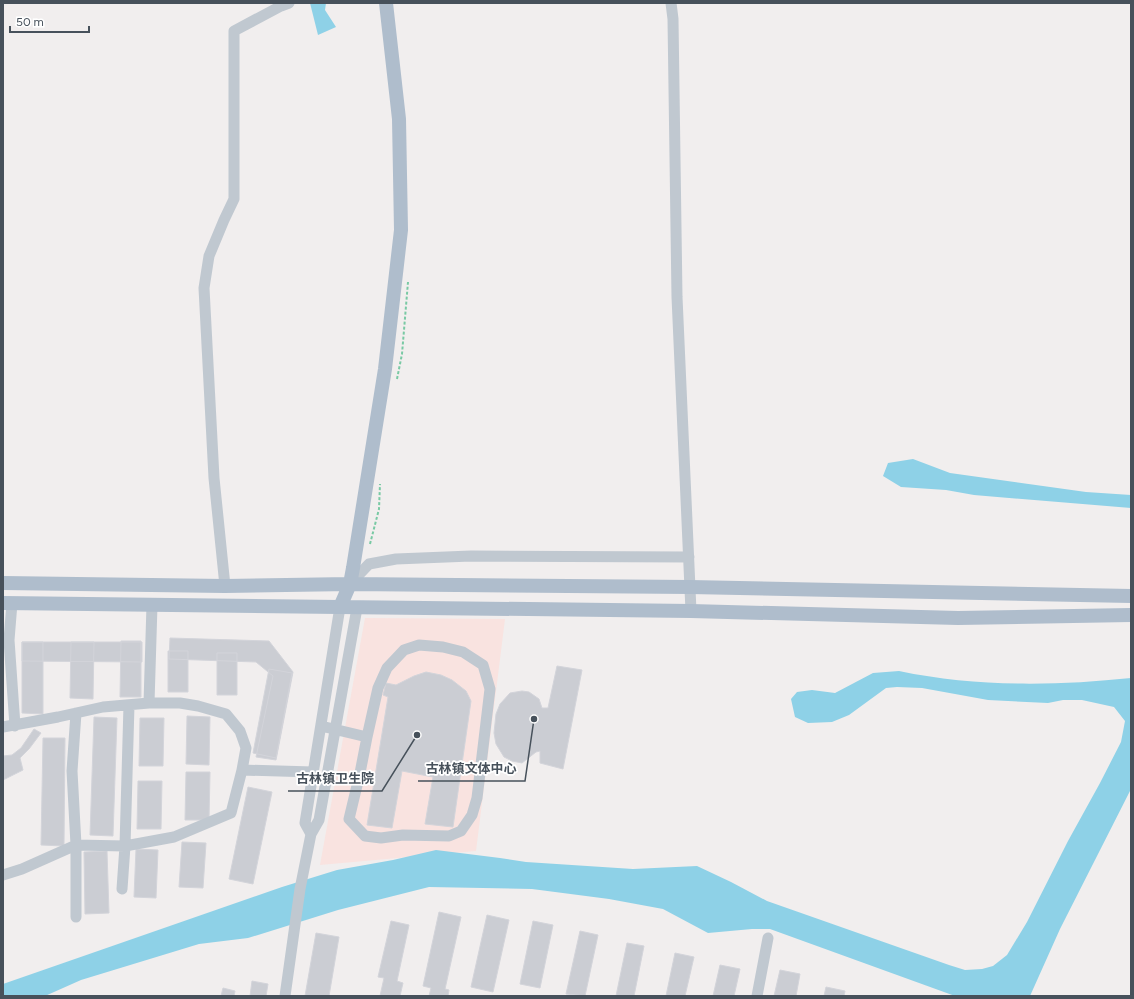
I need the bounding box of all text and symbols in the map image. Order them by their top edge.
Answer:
scale bar [10,8,89,34]
text: 50 m [16,15,44,29]
callout: 古林镇文体中心 [418,756,525,781]
text: 古林镇文体中心 [425,761,517,776]
callout: 古林镇卫生院 [288,766,382,791]
text: 古林镇卫生院 [296,771,374,786]

